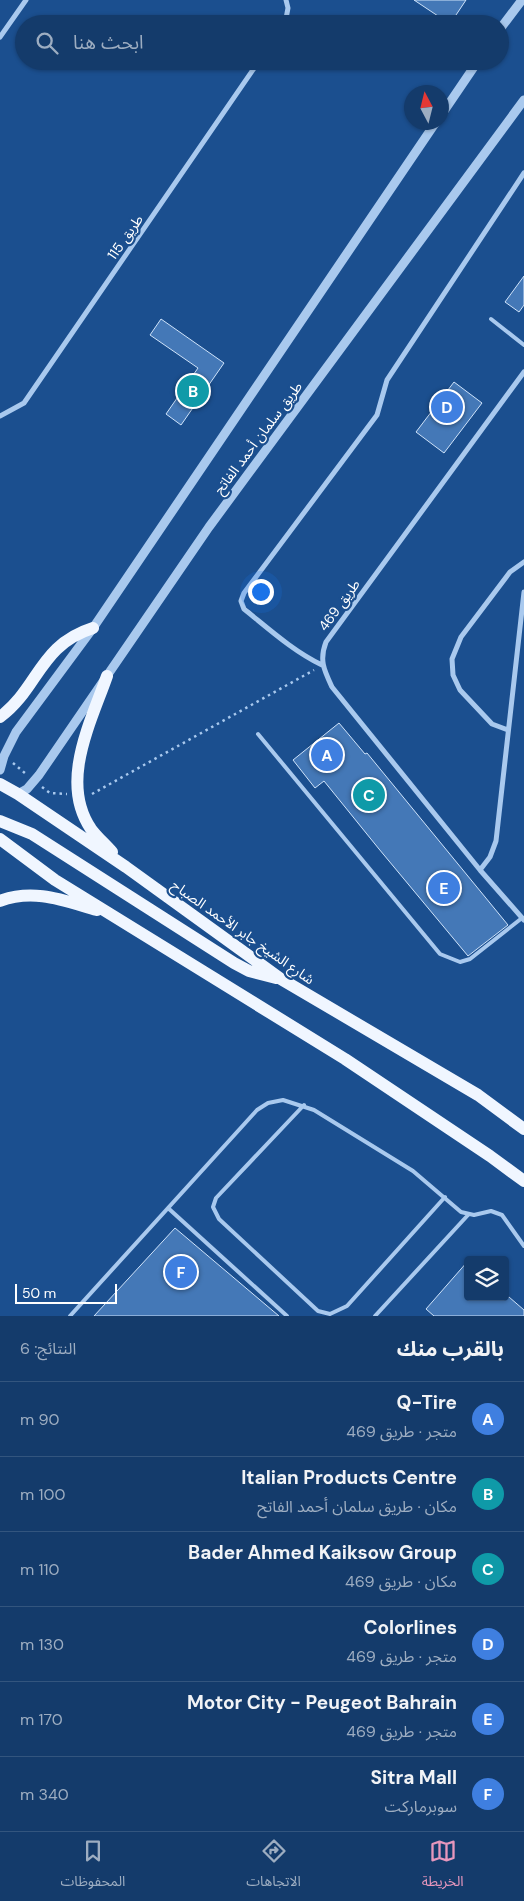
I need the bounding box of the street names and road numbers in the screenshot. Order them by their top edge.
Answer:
street label: طريق 115 [103,211,148,264]
street label: طريق سلمان أحمد الفاتح [210,378,308,499]
street label: طريق 469 [314,576,365,635]
street label: شارع الشيخ جابر الأحمد الصباح [167,876,318,990]

